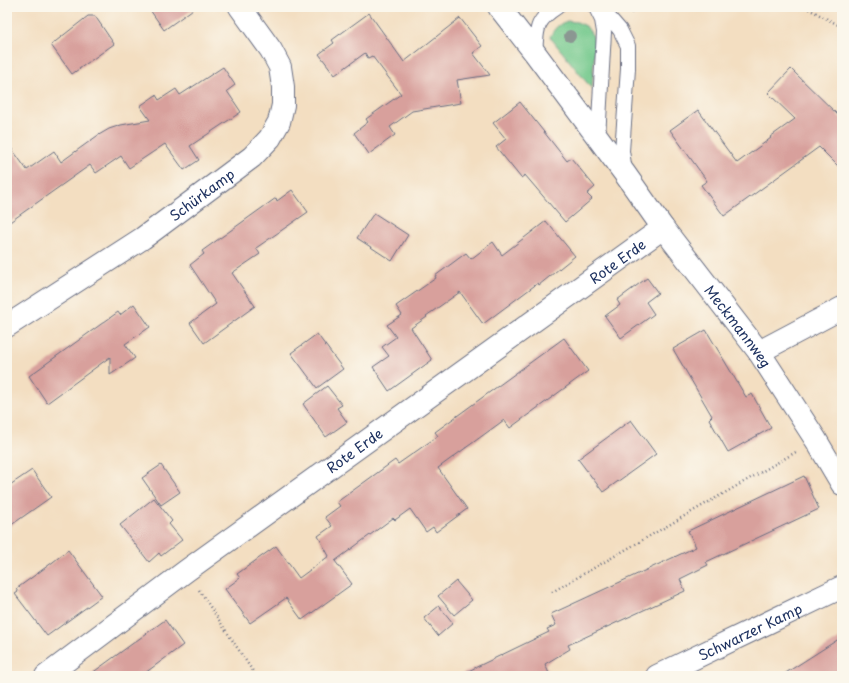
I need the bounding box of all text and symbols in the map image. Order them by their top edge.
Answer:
street label: Schürkamp [165,163,239,226]
street label: Rote Erde [585,233,650,289]
street label: Meckmannweg [700,280,777,372]
street label: Rote Erde [322,423,387,478]
street label: Schwarzer Kamp [694,597,805,665]

